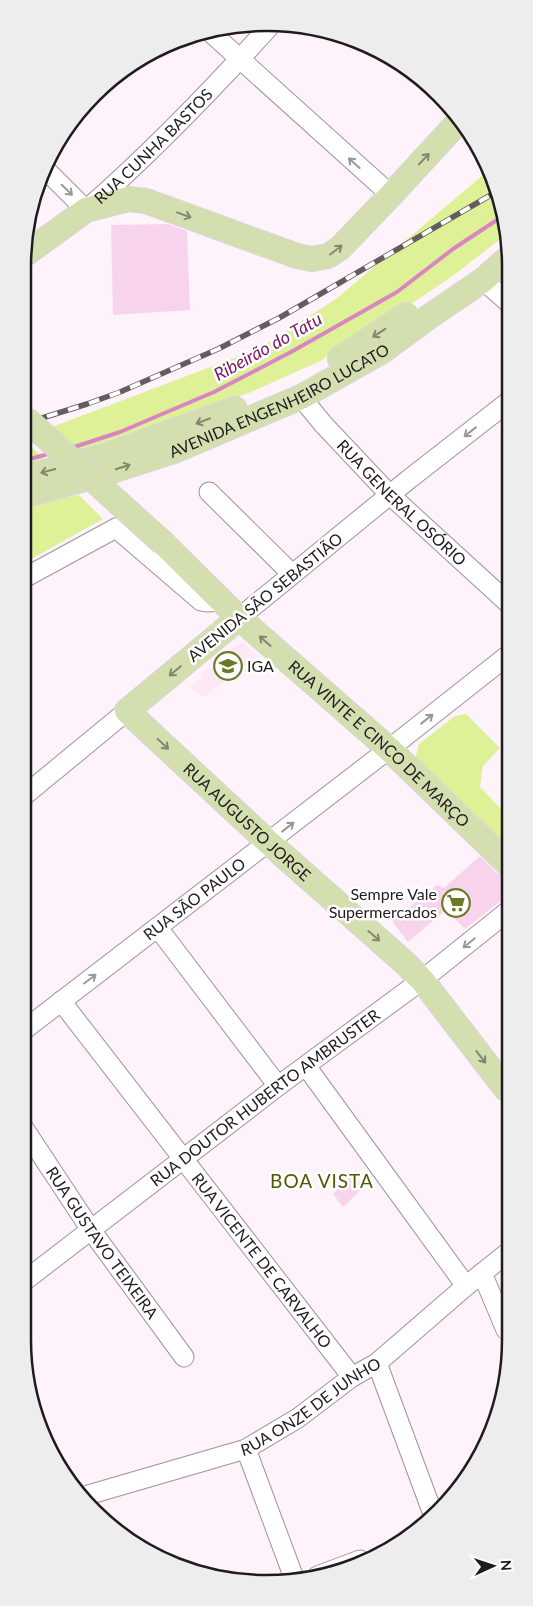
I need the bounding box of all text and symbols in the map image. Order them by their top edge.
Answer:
street label: RUA CUNHA BASTOS [90,84,216,207]
one-way arrow [418,153,430,166]
one-way arrow [348,157,361,169]
one-way arrow [60,184,72,196]
one-way arrow [176,211,191,220]
one-way arrow [329,244,342,255]
water label: Ribeirão do Tatu [209,307,326,385]
one-way arrow [372,328,386,338]
street label: AVENIDA ENGENHEIRO LUCATO [166,339,393,461]
one-way arrow [195,417,211,426]
one-way arrow [464,427,477,438]
street label: RUA GENERAL OSÓRIO [333,435,471,569]
one-way arrow [115,462,131,472]
one-way arrow [41,467,57,476]
street label: AVENIDA SÃO SEBASTIÃO [183,528,346,665]
one-way arrow [259,635,272,646]
school or university icon: IGA [213,651,243,681]
place label: IGA [247,656,274,675]
street label: RUA VINTE E CINCO DE MARÇO [285,656,474,831]
one-way arrow [168,666,181,677]
one-way arrow [420,714,434,724]
one-way arrow [156,738,169,750]
street label: RUA AUGUSTO JORGE [180,759,315,884]
one-way arrow [281,821,294,832]
street label: RUA SÃO PAULO [139,853,249,944]
place label: Sempre Vale Supermercados [329,884,437,921]
supermarket icon: Sempre Vale Supermercados [441,888,471,918]
one-way arrow [367,930,380,941]
one-way arrow [462,938,476,948]
one-way arrow [83,974,97,984]
street label: RUA DOUTOR HUBERTO AMBRUSTER [146,1005,383,1190]
one-way arrow [476,1050,487,1063]
street label: RUA GUSTAVO TEIXEIRA [43,1163,163,1322]
street label: RUA VICENTE DE CARVALHO [188,1169,336,1352]
district label: BOA VISTA [270,1169,374,1192]
street label: RUA ONZE DE JUNHO [238,1353,384,1459]
north arrow [468,1541,518,1591]
text: N [498,1559,515,1571]

